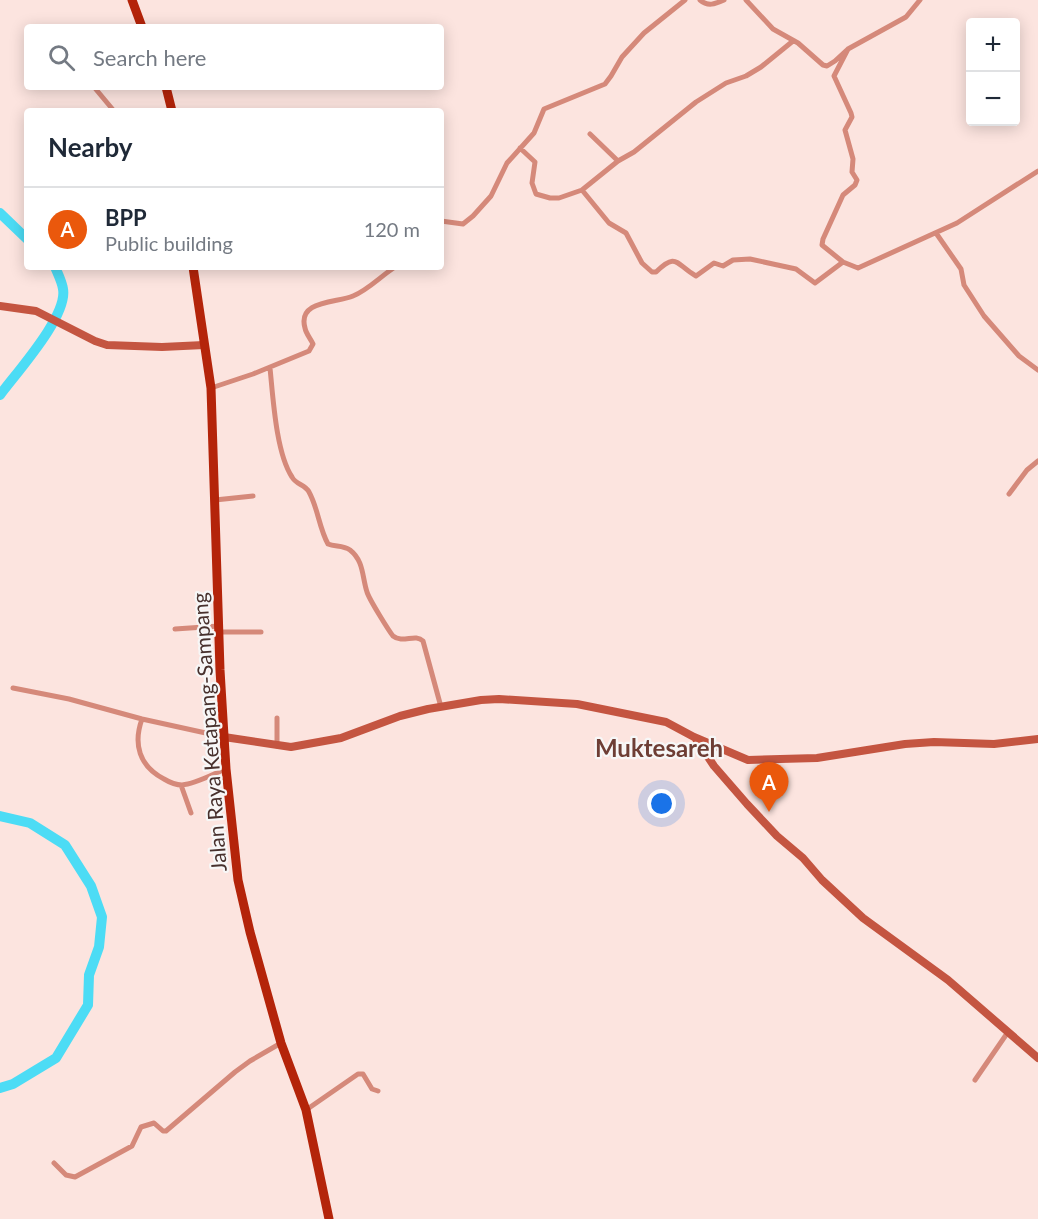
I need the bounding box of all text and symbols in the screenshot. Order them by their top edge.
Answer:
map controls [966,18,1020,126]
button: + [966,18,1020,72]
search box [24,24,444,90]
icon: search [45,41,78,74]
text: Search here [93,44,206,71]
button: − [966,72,1020,126]
text: Nearby [48,131,133,163]
text: BPP [105,204,147,231]
text: A [61,217,74,241]
text: 120 m [364,217,420,241]
text: Public building [105,231,233,255]
street label: Jalan Raya Ketapang-Sampang [186,592,231,872]
district label: Muktesareh [595,733,723,762]
pin: A [750,762,788,812]
your location [647,789,676,818]

